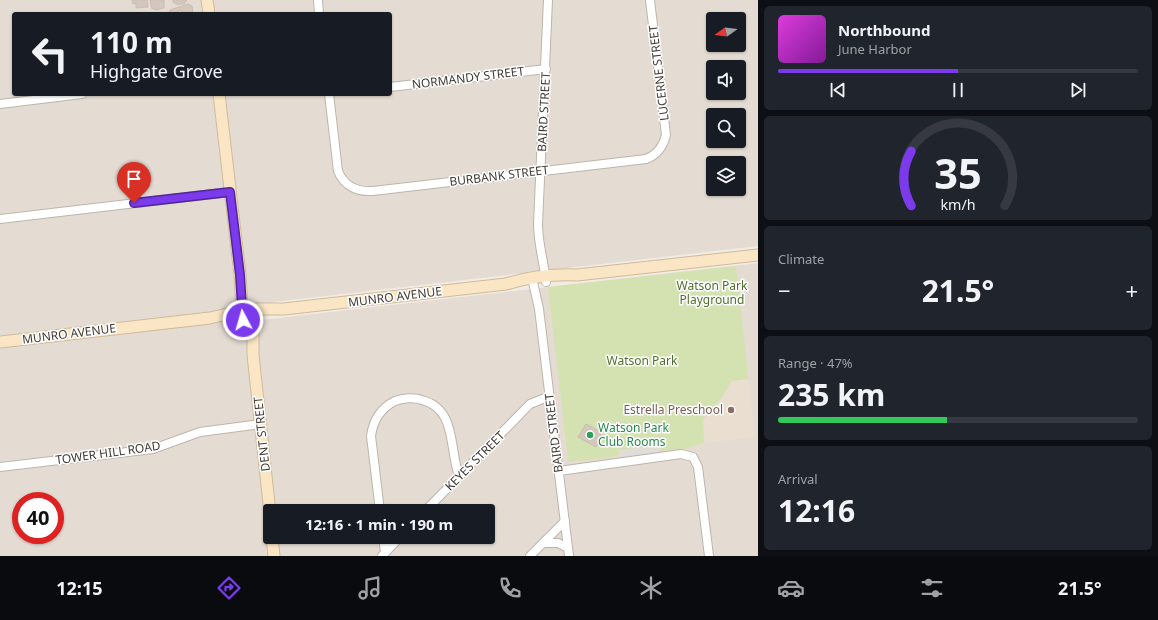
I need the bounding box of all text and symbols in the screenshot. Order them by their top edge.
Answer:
north arrow [706,12,746,52]
map controls [706,12,746,196]
text: Northbound [838,20,930,40]
text: 110 m [90,23,173,61]
street label: LUCERNE STREET [644,24,673,122]
icon: left [24,28,76,80]
text: June Harbor [838,40,912,58]
text: Highgate Grove [90,59,223,83]
button: sound [706,60,746,100]
street label: NORMANDY STREET [411,62,525,93]
street label: BAIRD STREET [533,71,554,152]
icon: previous [827,79,849,101]
icon: pause [947,79,969,101]
icon: next [1067,79,1089,101]
button: search [706,108,746,148]
text: 35 [934,145,982,201]
button: layers [706,156,746,196]
street label: BURBANK STREET [448,161,550,190]
pin [117,162,151,203]
icon: arrive [123,168,145,190]
text: km/h [940,195,976,214]
text: Climate [778,250,824,268]
text: 21.5° [922,270,994,311]
text: − [778,275,791,305]
text: + [1125,275,1138,305]
park label: Watson Park Playground [677,277,748,308]
street label: MUNRO AVENUE [347,282,443,311]
position arrow [222,299,264,341]
street label: MUNRO AVENUE [21,319,117,348]
park label: Watson Park [607,352,678,369]
text: Range · 47% [778,354,853,372]
text: 235 km [778,374,885,415]
street label: BAIRD STREET [540,392,567,474]
street label: DENT STREET [249,396,274,472]
place label: Estrella Preschool [623,401,723,418]
marker: Estrella Preschool [726,405,736,415]
place label: Watson Park Club Rooms [598,419,669,450]
street label: KEYES STREET [441,427,508,494]
marker: Watson Park Club Rooms [585,430,595,440]
street label: TOWER HILL ROAD [54,437,162,468]
text: Arrival [778,470,818,488]
text: 12:16 [778,490,855,531]
speed limit sign: 40 [12,492,64,544]
text: 12:16 · 1 min · 190 m [305,514,453,534]
icon: directions [215,574,243,602]
icon: music [356,574,384,602]
icon: phone [496,574,524,602]
icon: climate [637,574,665,602]
icon: car [777,574,805,602]
icon: filters [918,574,946,602]
text: 12:15 [56,576,103,600]
text: 21.5° [1058,576,1102,600]

